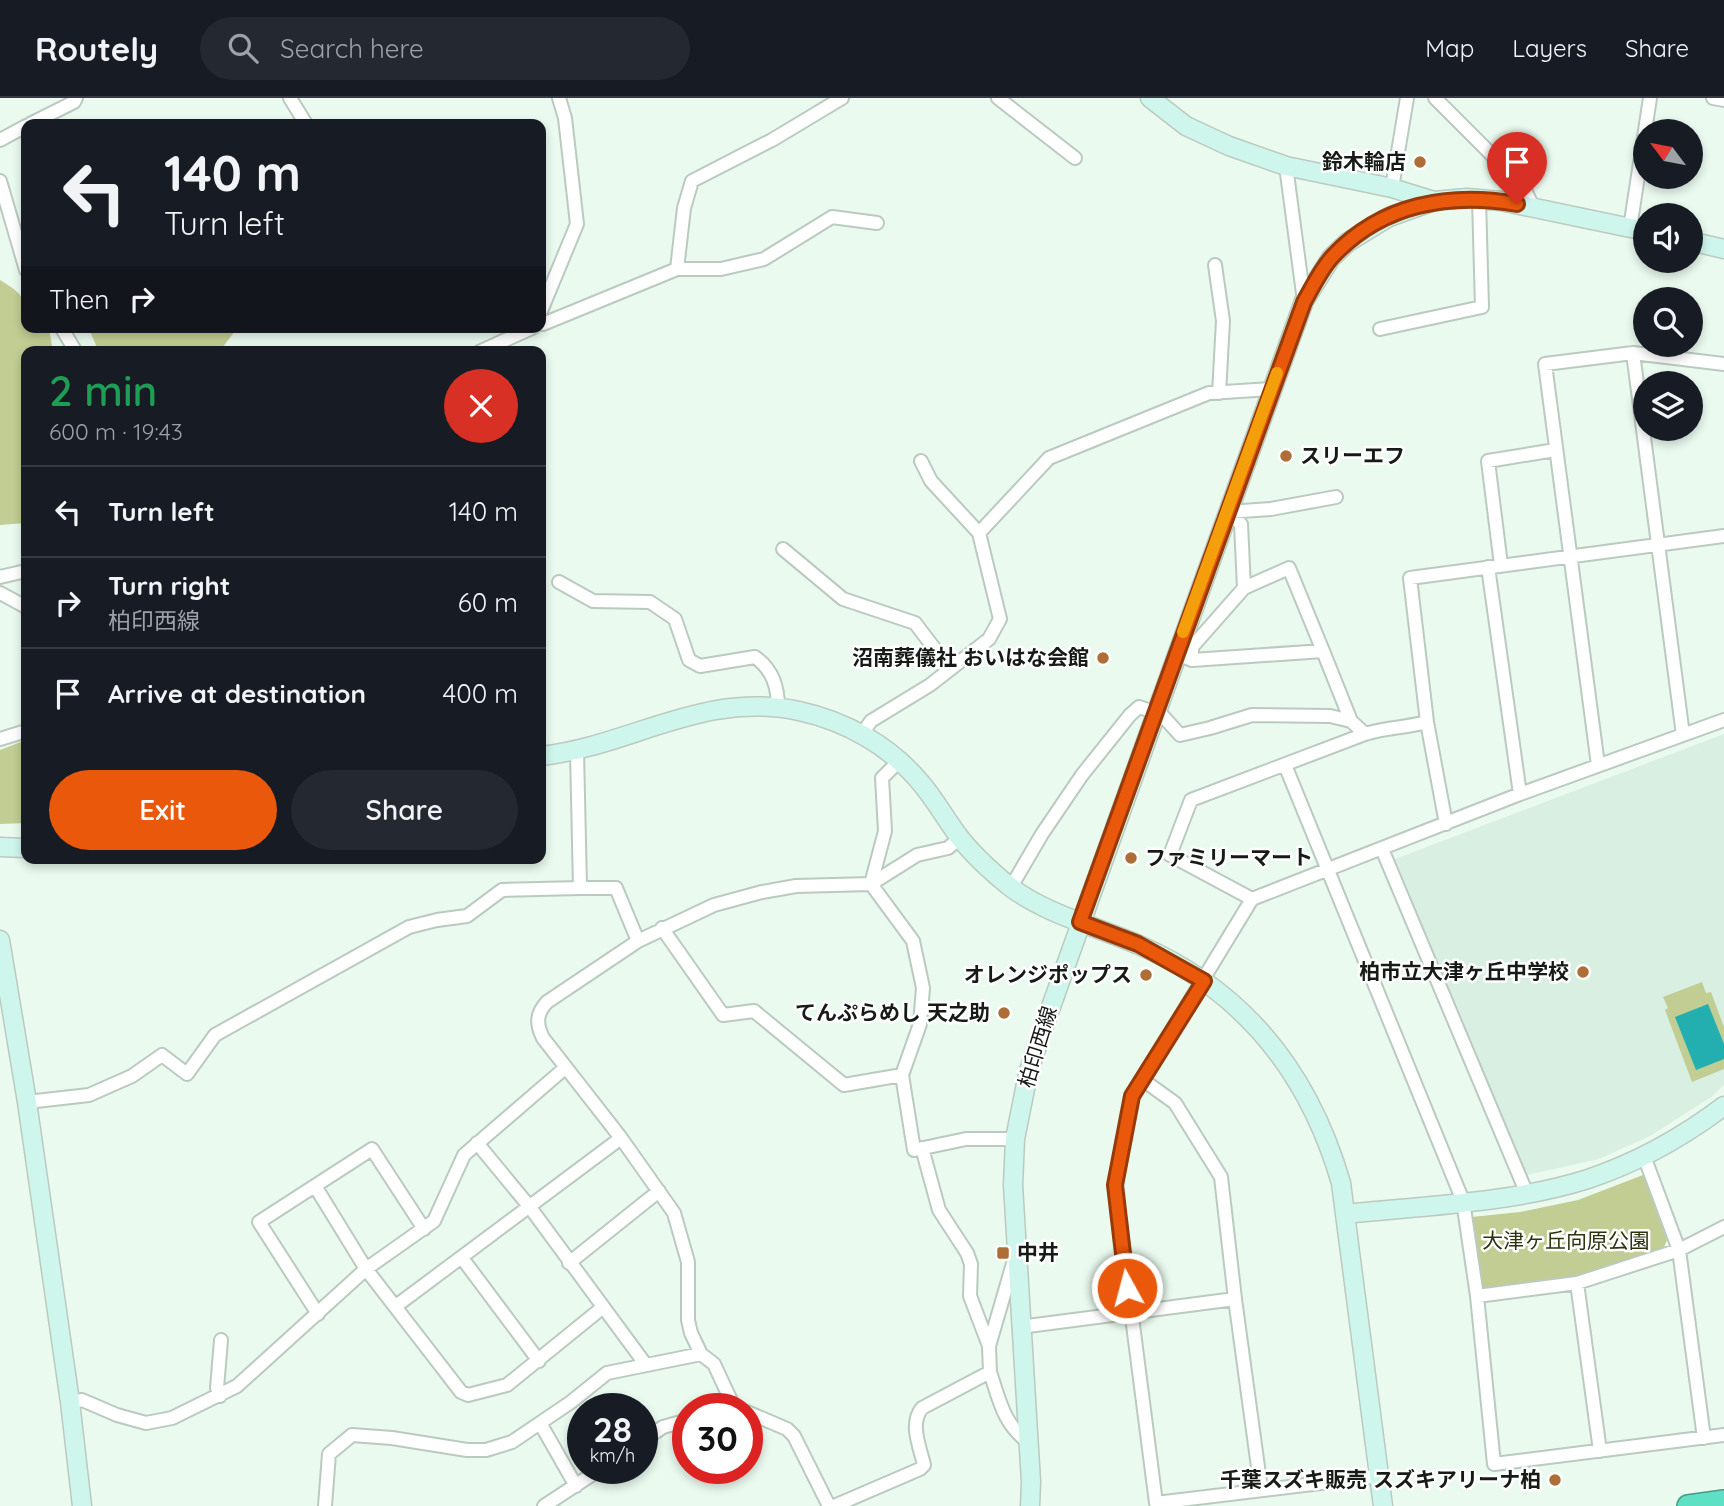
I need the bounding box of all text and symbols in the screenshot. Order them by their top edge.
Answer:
search box [200,17,690,80]
text: Routely [35,28,158,69]
icon: search [224,29,262,67]
text: Search here [280,32,424,65]
text: Map [1425,33,1474,63]
text: Layers [1512,33,1587,63]
text: Share [1625,33,1689,63]
north arrow [1633,119,1703,189]
map controls [1633,119,1703,441]
pin [1487,132,1547,204]
text: 140 m [164,142,301,203]
icon: arrive [1498,143,1536,181]
icon: left [49,147,140,238]
place label: 鈴木輪店 [1322,148,1406,174]
marker: 鈴木輪店 [1412,154,1428,170]
text: Turn left [164,203,285,243]
button: sound [1633,203,1703,273]
icon: right [123,280,161,318]
text: Then [49,283,109,316]
button: search [1633,287,1703,357]
text: 2 min [49,364,157,417]
button: close [444,369,518,443]
button: layers [1633,371,1703,441]
text: 600 m · 19:43 [49,417,183,446]
place label: スリーエフ [1300,442,1405,468]
marker: スリーエフ [1278,448,1294,464]
icon: left [49,493,87,531]
text: Turn left [108,495,215,528]
text: 140 m [449,495,518,528]
text: Turn right [108,569,230,602]
icon: right [49,584,87,622]
text: 60 m [458,586,518,619]
text: 柏印西線 [108,606,200,635]
place label: 沼南葬儀社 おいはな会館 [852,644,1089,670]
marker: 沼南葬儀社 おいはな会館 [1095,650,1111,666]
icon: arrive [49,675,87,713]
text: Arrive at destination [108,677,366,710]
text: 400 m [443,677,518,710]
button: Exit [49,770,277,850]
button: Share [291,770,518,850]
place label: ファミリーマート [1145,844,1313,870]
marker: ファミリーマート [1123,850,1139,866]
place label: 柏市立大津ヶ丘中学校 [1359,958,1569,984]
place label: オレンジポップス [964,961,1132,987]
marker: 柏市立大津ヶ丘中学校 [1575,964,1591,980]
marker: オレンジポップス [1138,967,1154,983]
place label: てんぷらめし 天之助 [795,999,990,1025]
street label: 柏印西線 [1012,1003,1062,1091]
marker: てんぷらめし 天之助 [996,1005,1012,1021]
park label: 大津ヶ丘向原公園 [1482,1227,1650,1253]
place label: 中井 [1017,1239,1059,1265]
marker: 中井 [995,1245,1011,1261]
position arrow [1090,1251,1164,1325]
speed limit sign: 30 [672,1393,763,1484]
text: 28 [593,1407,632,1451]
text: km/h [590,1444,635,1467]
place label: 千葉スズキ販売 スズキアリーナ柏 [1220,1466,1541,1492]
marker: 千葉スズキ販売 スズキアリーナ柏 [1547,1472,1563,1488]

